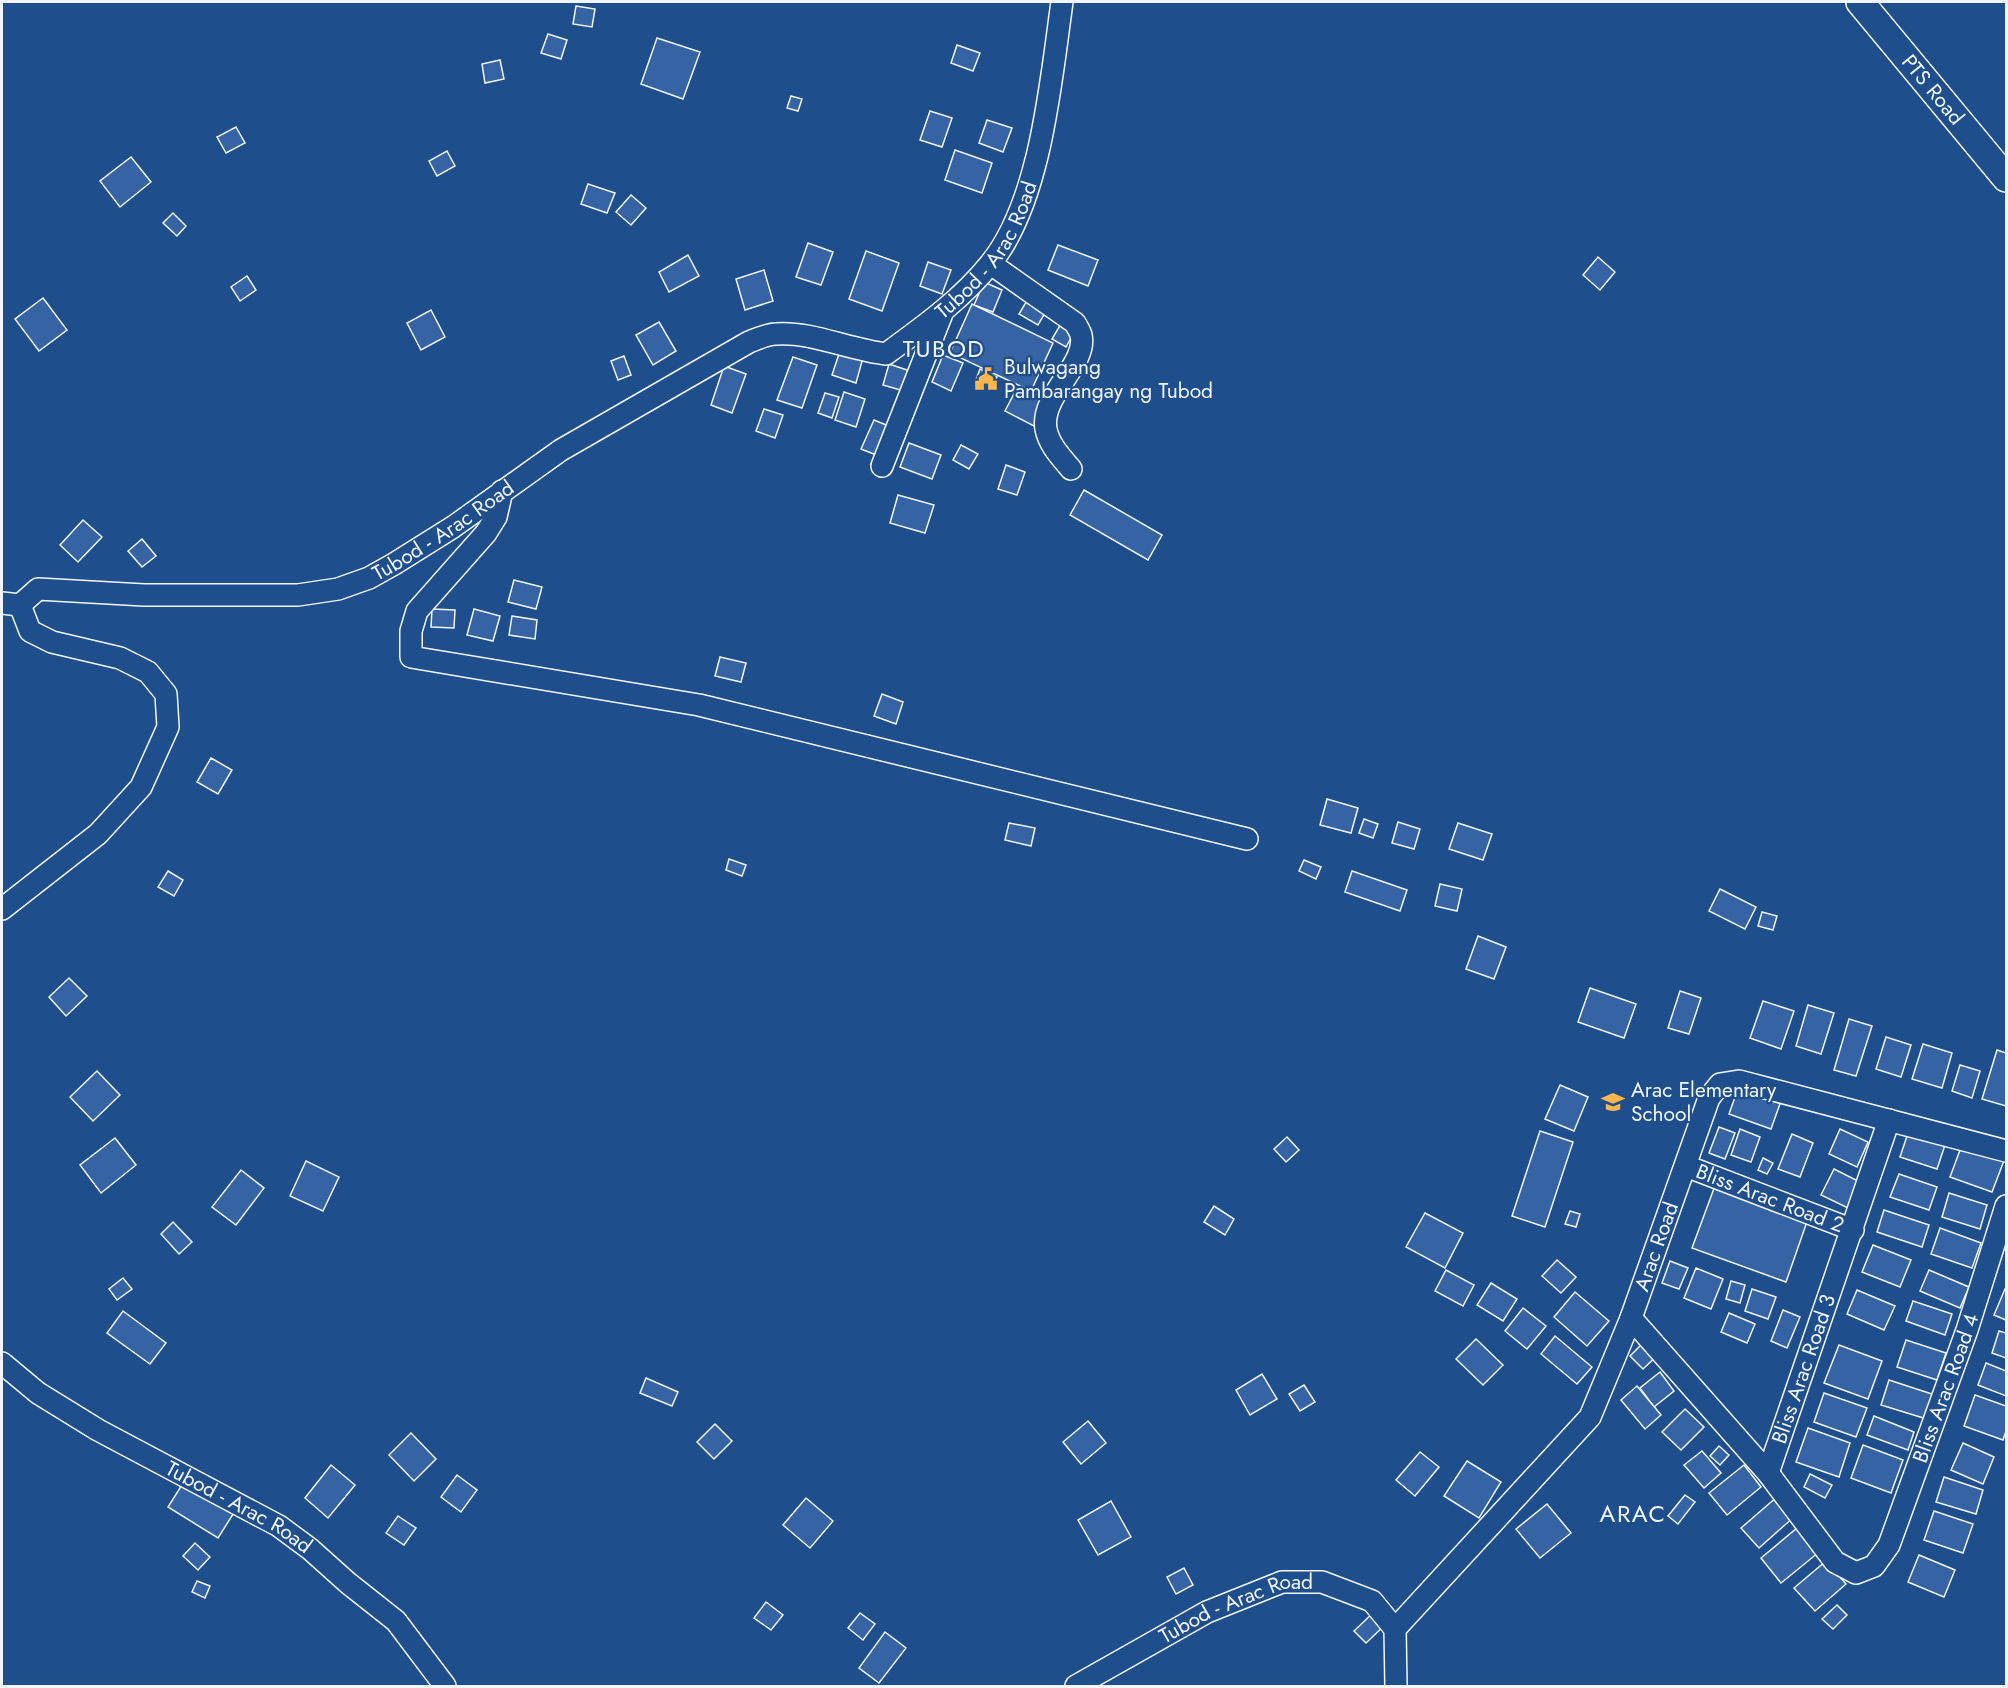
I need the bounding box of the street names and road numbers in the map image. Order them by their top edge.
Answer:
street label: PTS Road [1894,48,1971,132]
street label: Tubod - Arac Road [929,177,1044,326]
street label: Tubod - Arac Road [367,473,520,588]
street label: Bliss Arac Road 2 [1692,1156,1848,1240]
street label: Arac Road [1627,1198,1686,1295]
street label: Bliss Arac Road 3 [1764,1290,1843,1448]
street label: Bliss Arac Road 4 [1905,1310,1986,1467]
street label: Tubod - Arac Road [160,1453,318,1561]
street label: Tubod - Arac Road [1154,1567,1313,1651]

